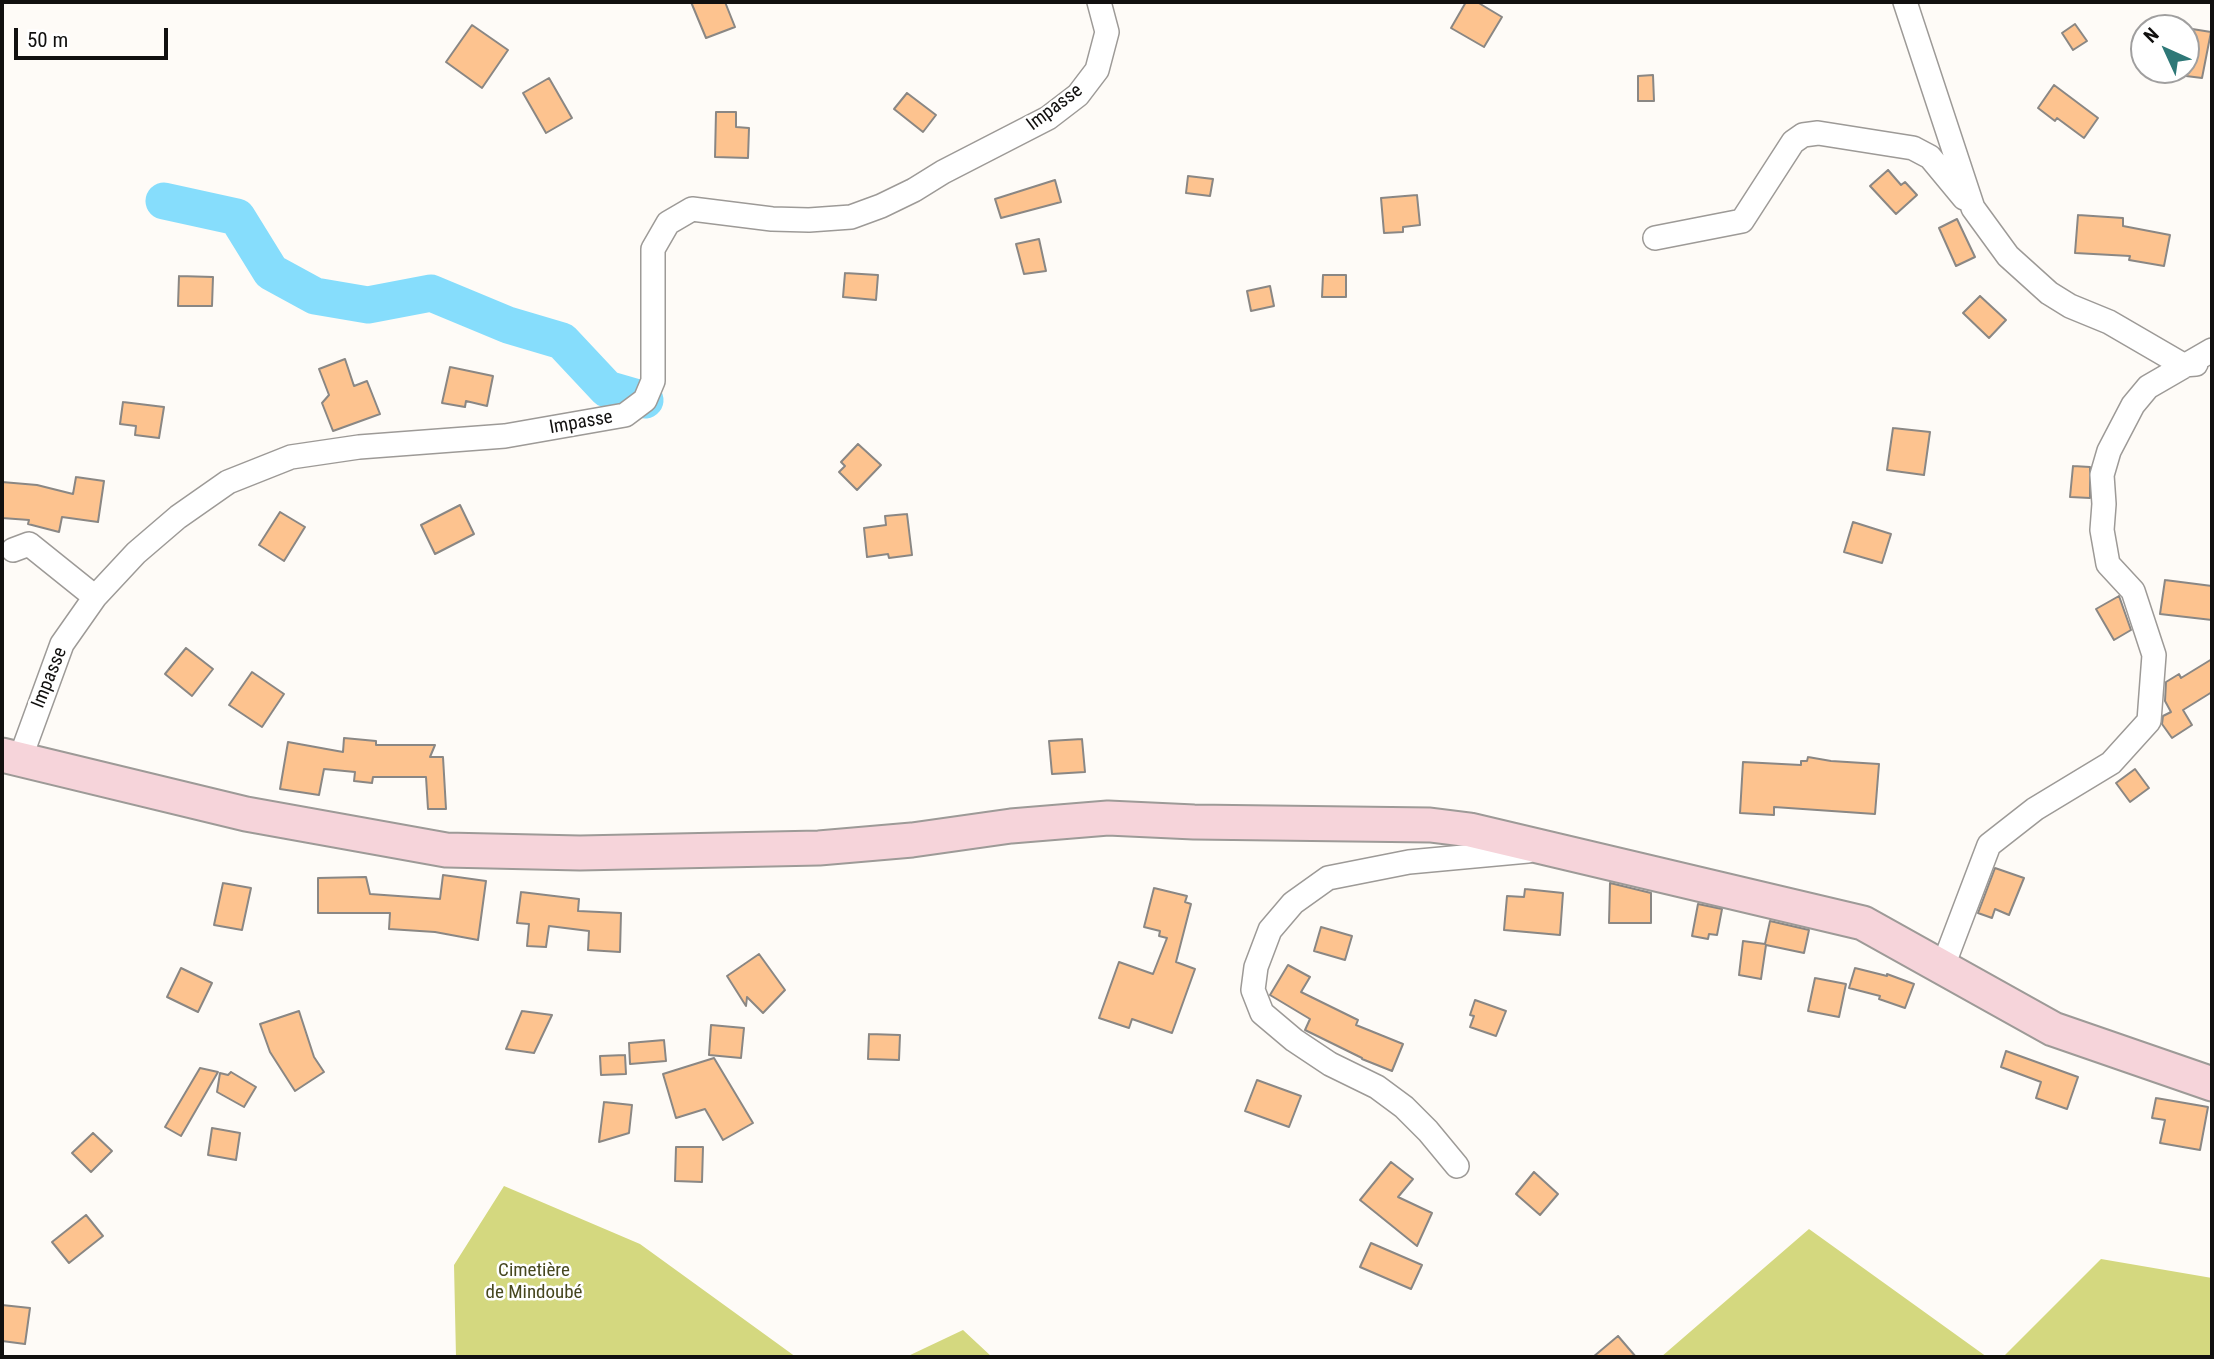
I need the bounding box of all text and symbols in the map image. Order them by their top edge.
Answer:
scale bar [18,14,172,58]
north arrow [2130,14,2200,84]
text: N [2139,23,2163,47]
text: 50 m [27,28,68,52]
street label: Impasse [1023,80,1087,136]
street label: Impasse [548,406,614,440]
street label: Impasse [27,644,73,712]
park label: Cimetière de Mindoubé [485,1260,583,1304]

